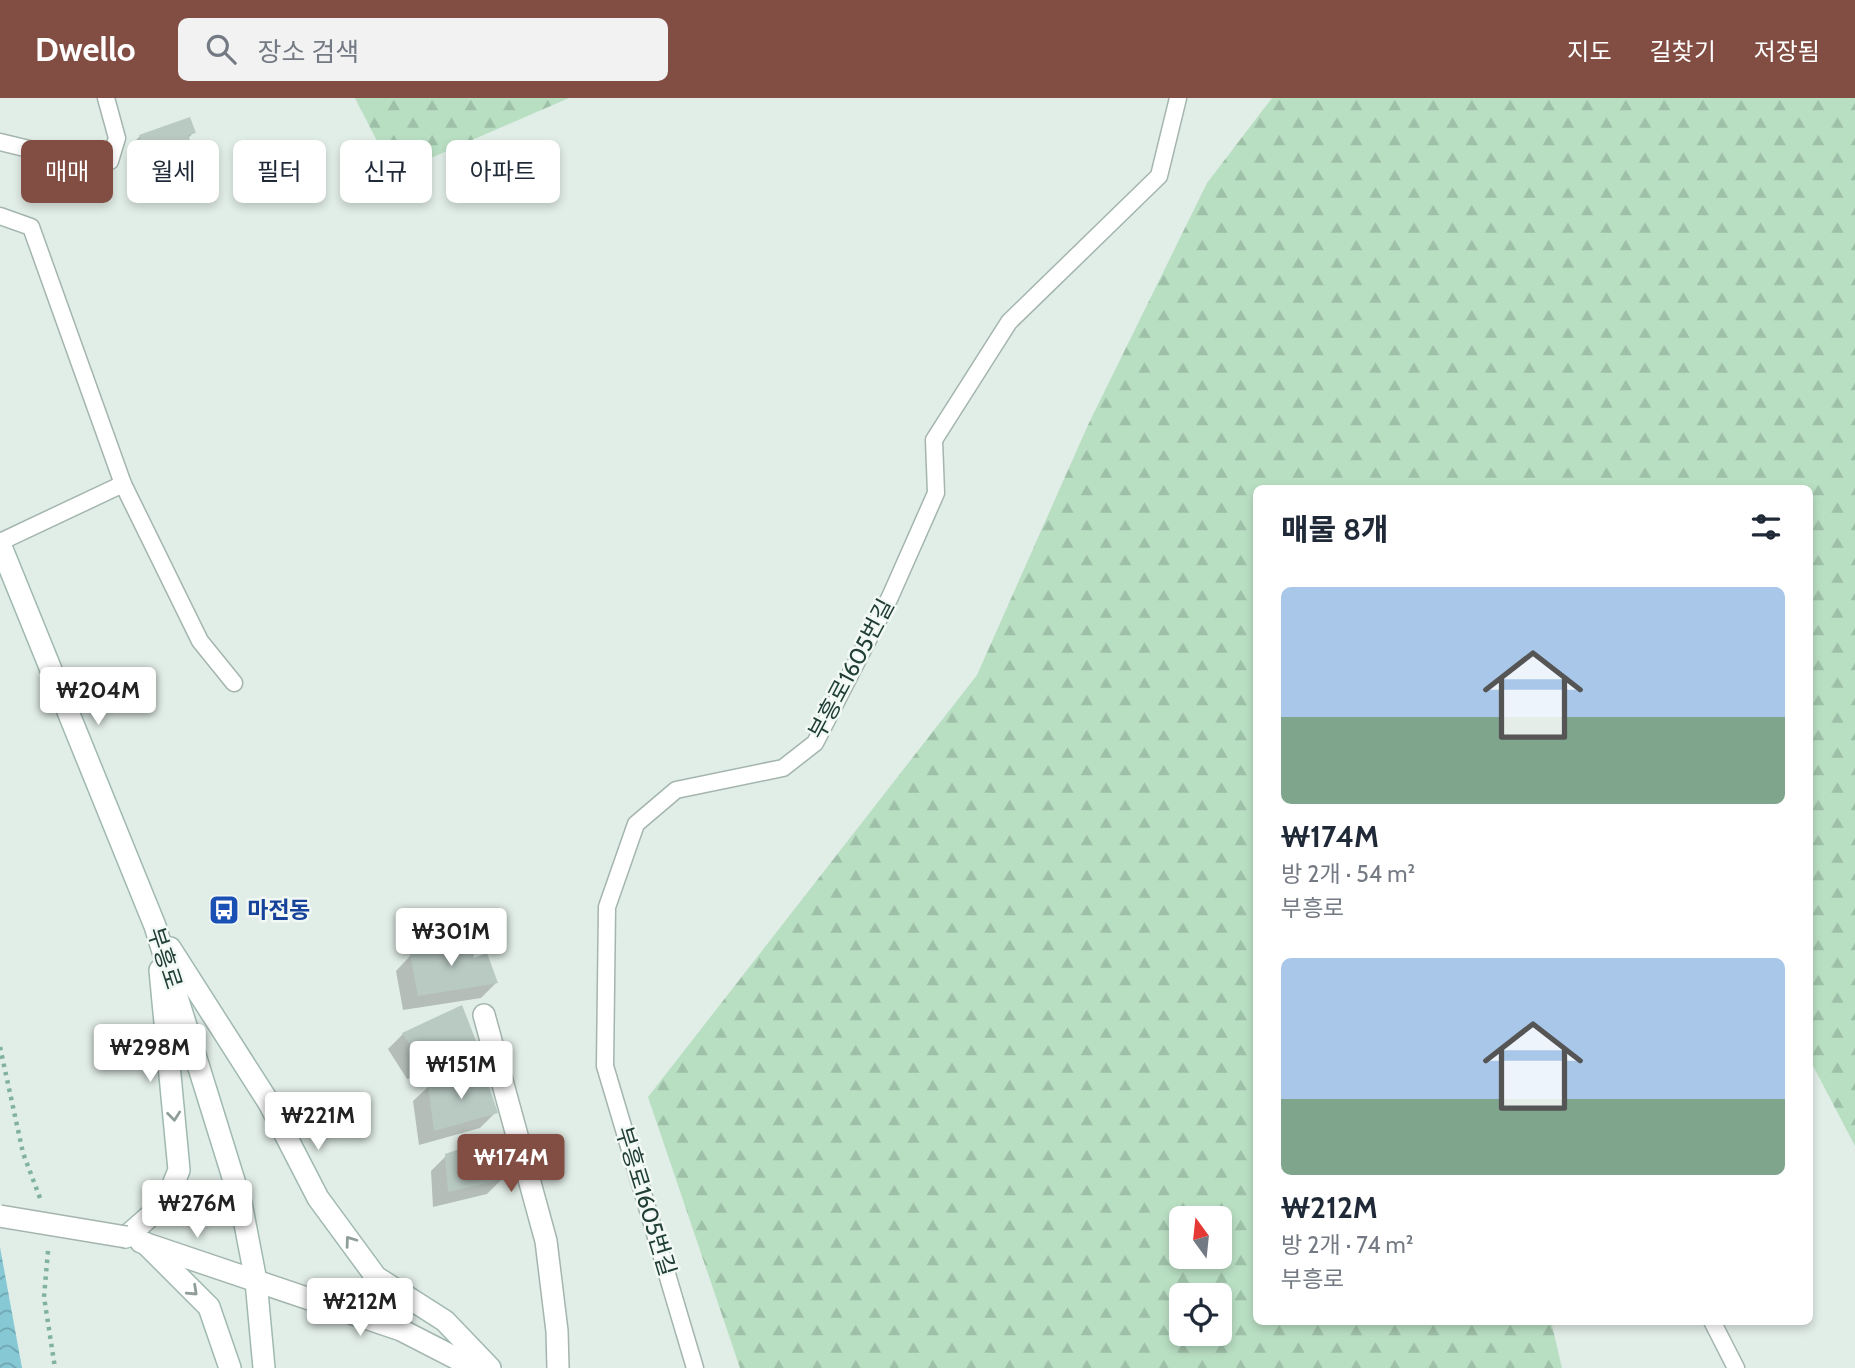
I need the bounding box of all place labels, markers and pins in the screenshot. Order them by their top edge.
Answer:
pin: ₩204M [49,668,147,727]
bus stop icon: 마전동 [207,893,241,927]
place label: 마전동 [247,896,310,924]
pin: ₩301M [402,908,500,968]
pin: ₩298M [101,1024,199,1084]
pin: ₩151M [412,1042,510,1101]
pin: ₩221M [269,1093,367,1152]
pin: ₩174M [462,1134,560,1194]
pin: ₩276M [148,1180,246,1240]
pin: ₩212M [311,1278,409,1338]

